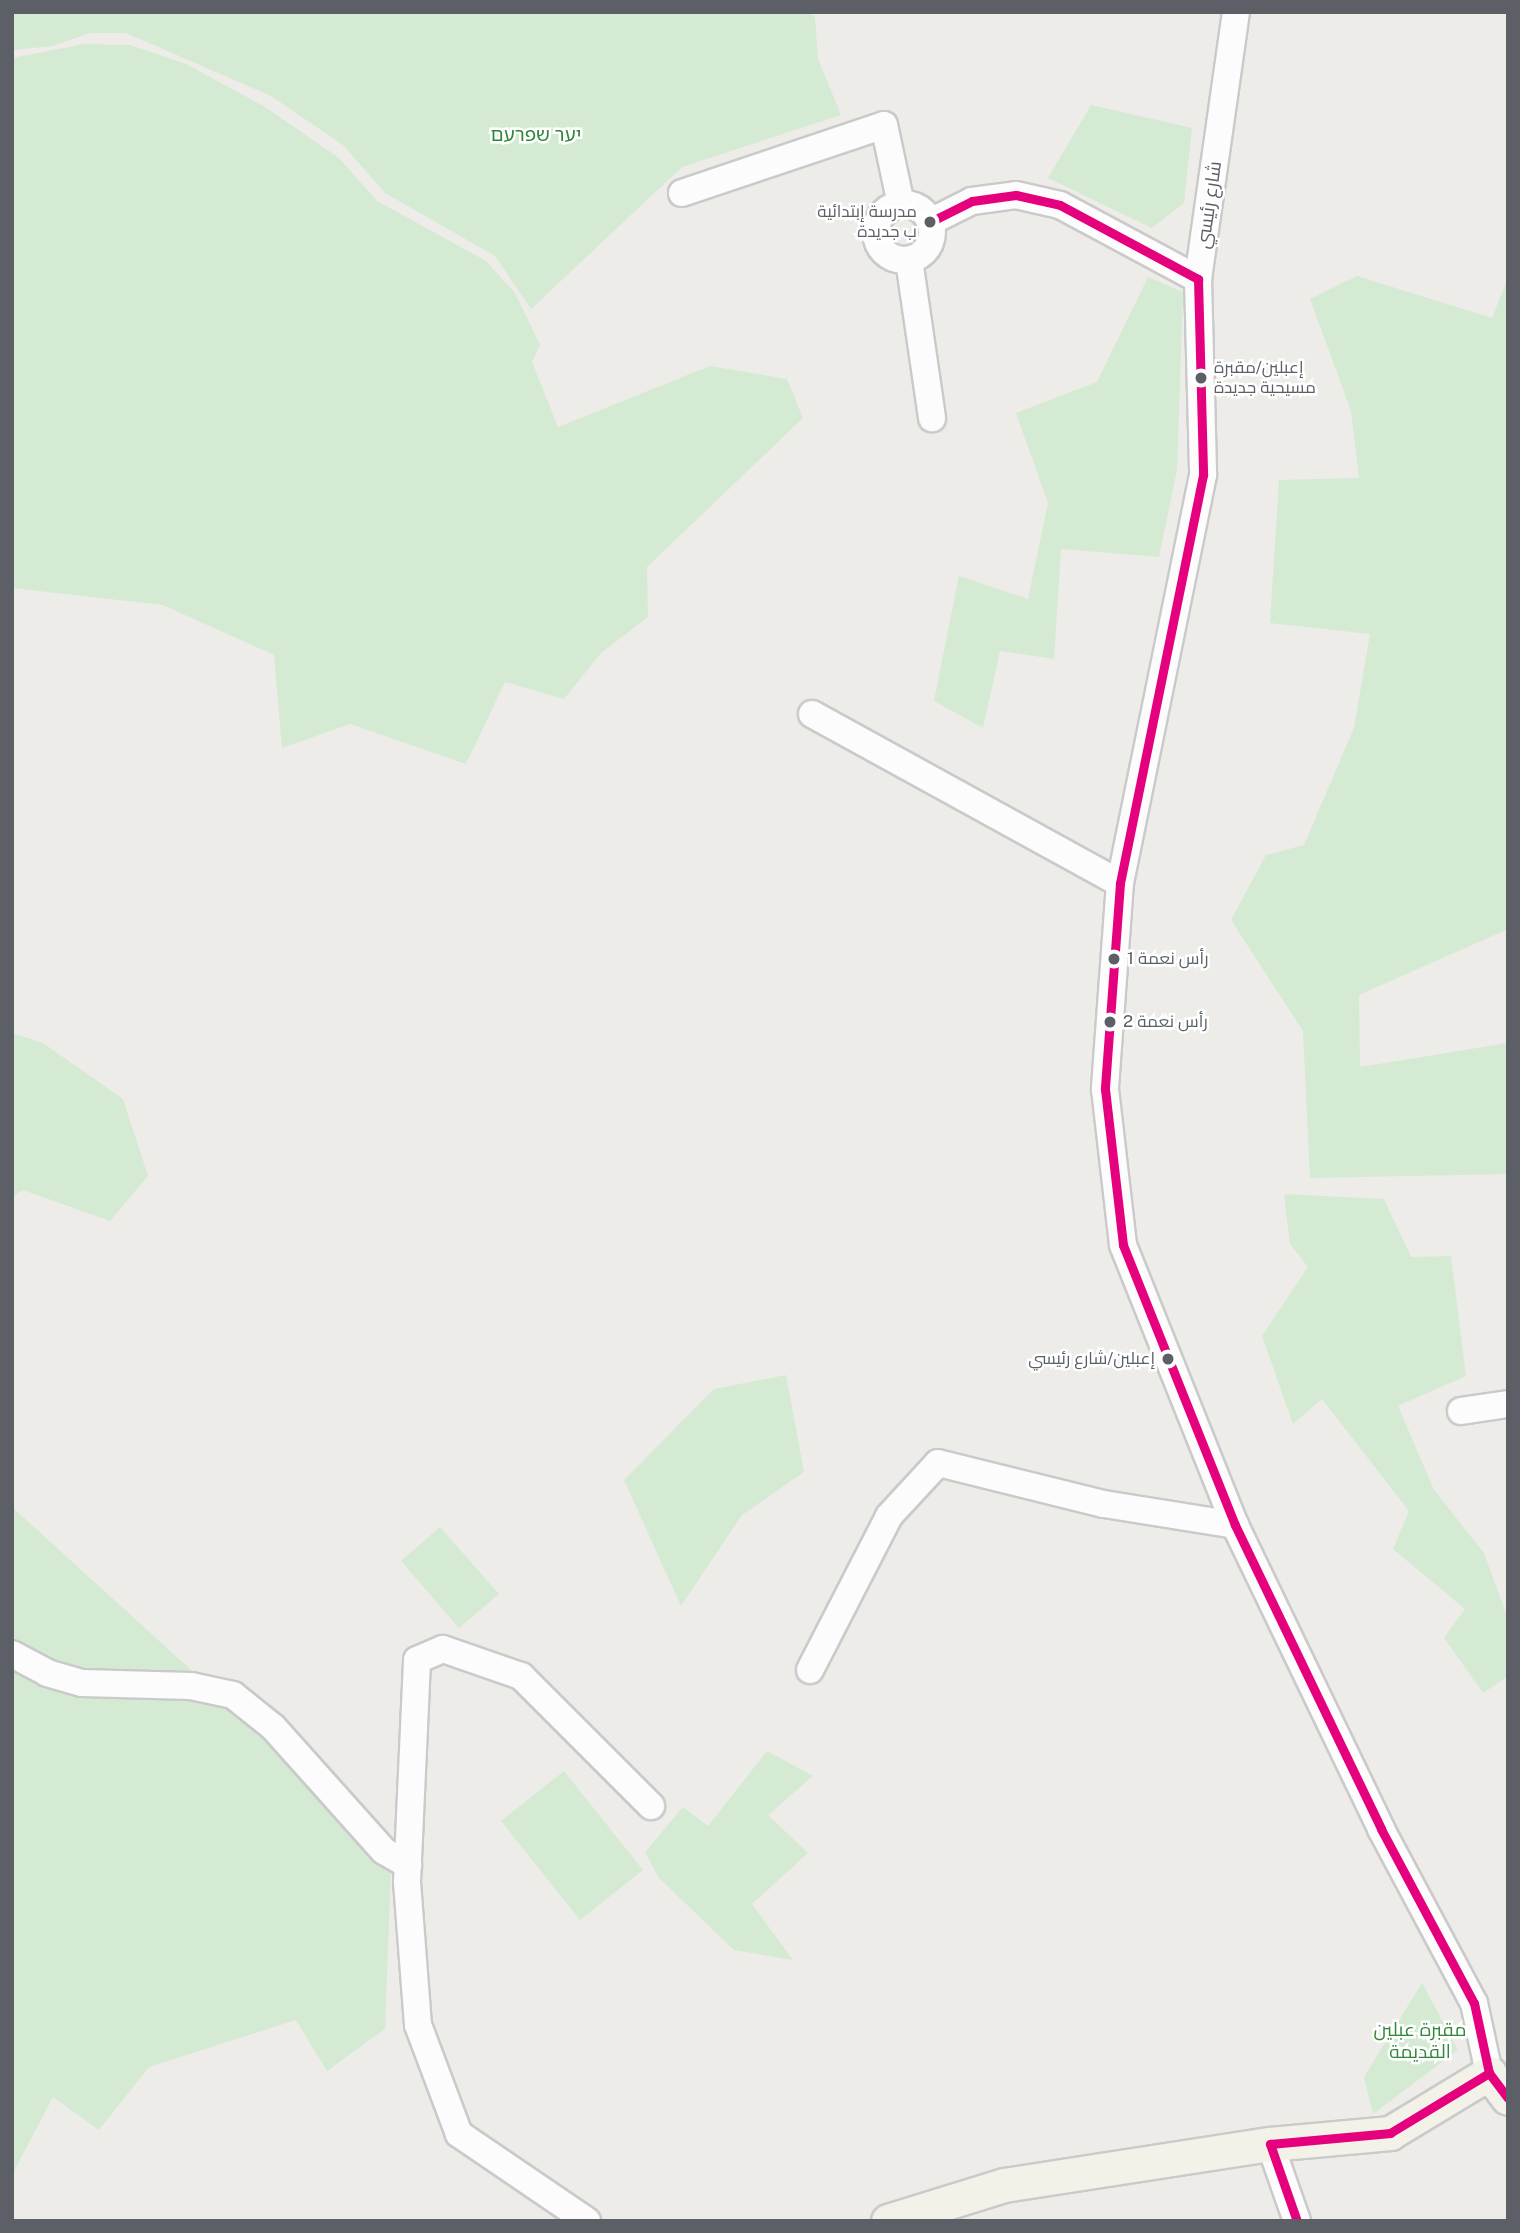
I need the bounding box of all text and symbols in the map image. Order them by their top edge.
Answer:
park label: יער שפרעם [491,124,581,146]
street label: شارع رئيسي [1192,160,1226,250]
place label: مدرسة إبتدائية ب جديدة [817,202,917,242]
marker: مدرسة إبتدائية ب جديدة [923,215,937,229]
place label: إعبلين/مقبرة مسيحية جديدة [1214,358,1316,398]
marker: إعبلين/مقبرة مسيحية جديدة [1194,371,1208,385]
place label: رأس نعمة 1 [1127,949,1208,969]
marker: رأس نعمة 1 [1107,952,1121,966]
place label: رأس نعمة 2 [1123,1012,1208,1032]
marker: رأس نعمة 2 [1103,1015,1117,1029]
place label: إعبلين/شارع رئيسي [1028,1349,1155,1369]
marker: إعبلين/شارع رئيسي [1161,1352,1175,1366]
park label: مقبرة عبلين القديمة [1374,2019,1466,2063]

